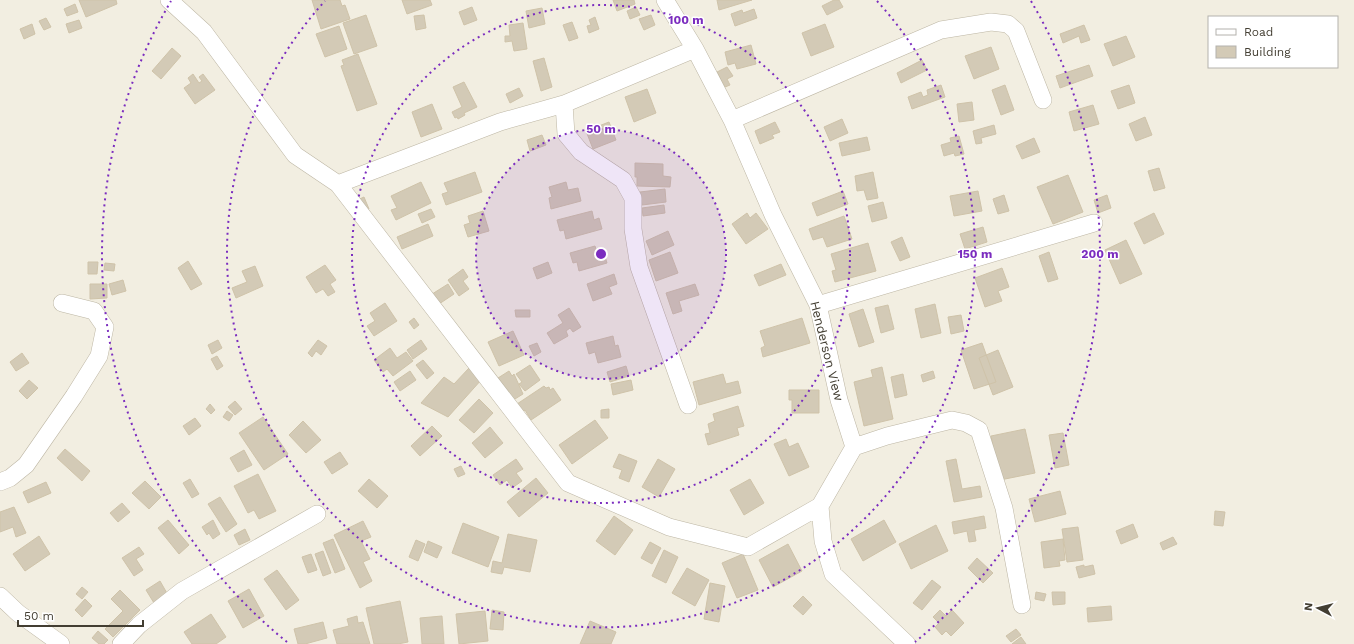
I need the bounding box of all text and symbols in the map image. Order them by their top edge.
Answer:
text: 100 m [668,13,704,27]
legend [1208,16,1338,68]
text: Road [1244,25,1273,39]
text: Building [1244,45,1291,59]
text: 50 m [586,122,616,136]
centre of rings [594,247,608,261]
text: 150 m [958,247,992,261]
text: 200 m [1081,247,1119,261]
street label: Henderson View [807,299,847,403]
north arrow [1298,588,1338,628]
scale bar [18,602,143,628]
text: N [1302,602,1316,612]
text: 50 m [24,609,54,623]

